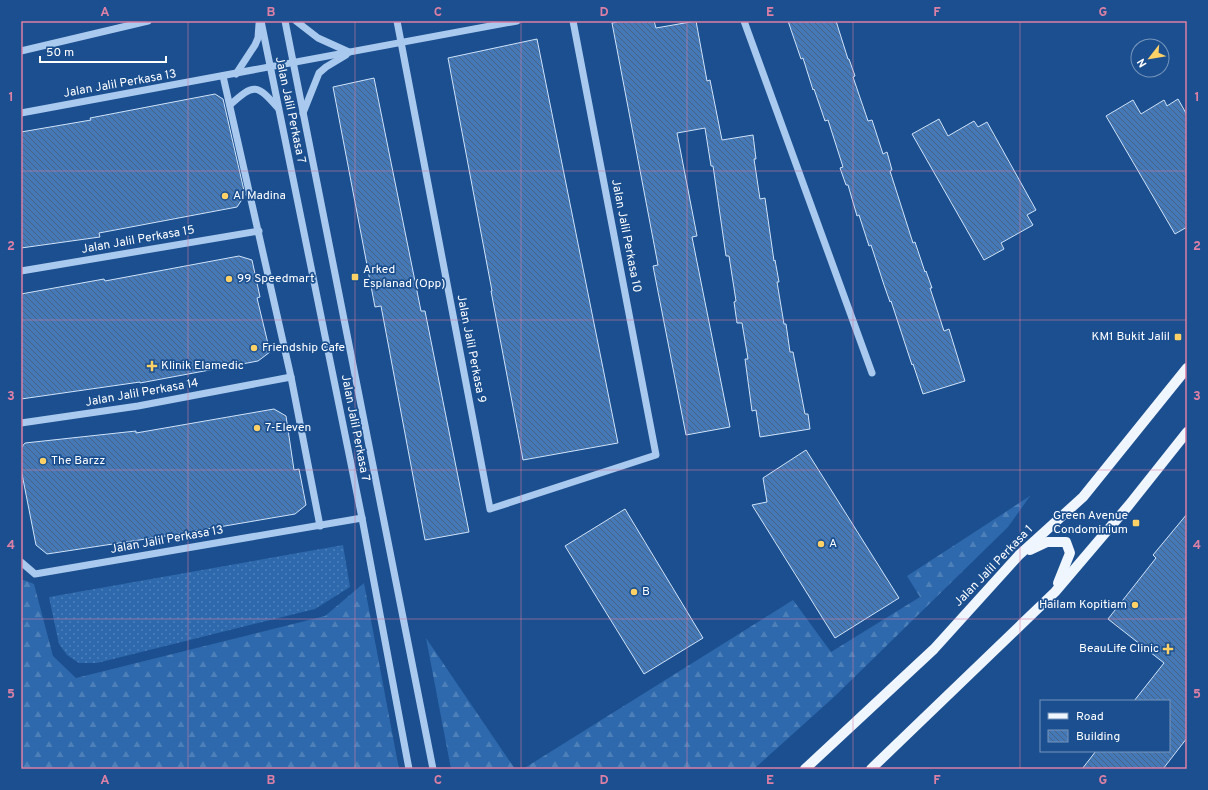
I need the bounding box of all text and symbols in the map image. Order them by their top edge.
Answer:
text: A [100,5,110,21]
text: B [267,5,276,21]
text: C [434,5,442,21]
text: D [599,5,609,21]
text: E [766,5,774,21]
text: F [933,5,941,21]
text: G [1099,5,1108,21]
scale bar [40,38,166,64]
north arrow [1130,38,1170,78]
text: 50 m [46,45,74,61]
street label: Jalan Jalil Perkasa 7 [271,55,309,165]
text: N [1134,56,1150,70]
street label: Jalan Jalil Perkasa 13 [62,66,178,102]
text: 1 [8,90,14,106]
text: 1 [1194,90,1200,106]
street label: Jalan Jalil Perkasa 10 [607,178,645,294]
place label: Al Madina [233,188,286,204]
marker: Al Madina [220,191,230,201]
street label: Jalan Jalil Perkasa 15 [80,222,196,258]
text: 2 [7,239,15,255]
text: 2 [1193,239,1201,255]
place label: Arked Esplanad (Opp) [363,262,445,292]
place label: 99 Speedmart [237,271,314,287]
marker: Arked Esplanad (Opp) [350,272,360,282]
marker: 99 Speedmart [224,274,234,284]
street label: Jalan Jalil Perkasa 9 [453,293,489,405]
place label: KM1 Bukit Jalil [1092,329,1170,345]
marker: KM1 Bukit Jalil [1173,332,1183,342]
place label: Friendship Cafe [262,340,345,356]
marker: Friendship Cafe [249,343,259,353]
place label: Klinik Elamedic [161,358,244,374]
marker: Klinik Elamedic [146,360,158,372]
street label: Jalan Jalil Perkasa 7 [337,373,373,483]
street label: Jalan Jalil Perkasa 14 [84,375,200,411]
text: 3 [7,389,15,405]
text: 3 [1193,389,1201,405]
place label: 7-Eleven [265,420,311,436]
marker: 7-Eleven [252,423,262,433]
place label: The Barzz [51,453,105,469]
marker: The Barzz [38,456,48,466]
place label: Green Avenue Condominium [1053,508,1128,538]
marker: Green Avenue Condominium [1131,518,1141,528]
street label: Jalan Jalil Perkasa 13 [109,522,225,558]
street label: Jalan Jalil Perkasa 1 [951,522,1037,610]
place label: A [829,536,837,552]
text: 4 [7,538,15,554]
text: 4 [1193,538,1201,554]
marker: A [816,539,826,549]
place label: B [642,584,650,600]
marker: B [629,587,639,597]
place label: Hailam Kopitiam [1039,597,1127,613]
marker: Hailam Kopitiam [1130,600,1140,610]
place label: BeauLife Clinic [1079,641,1159,657]
marker: BeauLife Clinic [1162,643,1174,655]
text: 5 [7,687,15,703]
text: 5 [1193,687,1201,703]
legend [1040,700,1170,752]
text: Road [1076,709,1104,725]
text: Building [1076,729,1120,745]
text: A [100,773,110,789]
text: B [267,773,276,789]
text: C [434,773,442,789]
text: D [599,773,609,789]
text: E [766,773,774,789]
text: F [933,773,941,789]
text: G [1099,773,1108,789]

